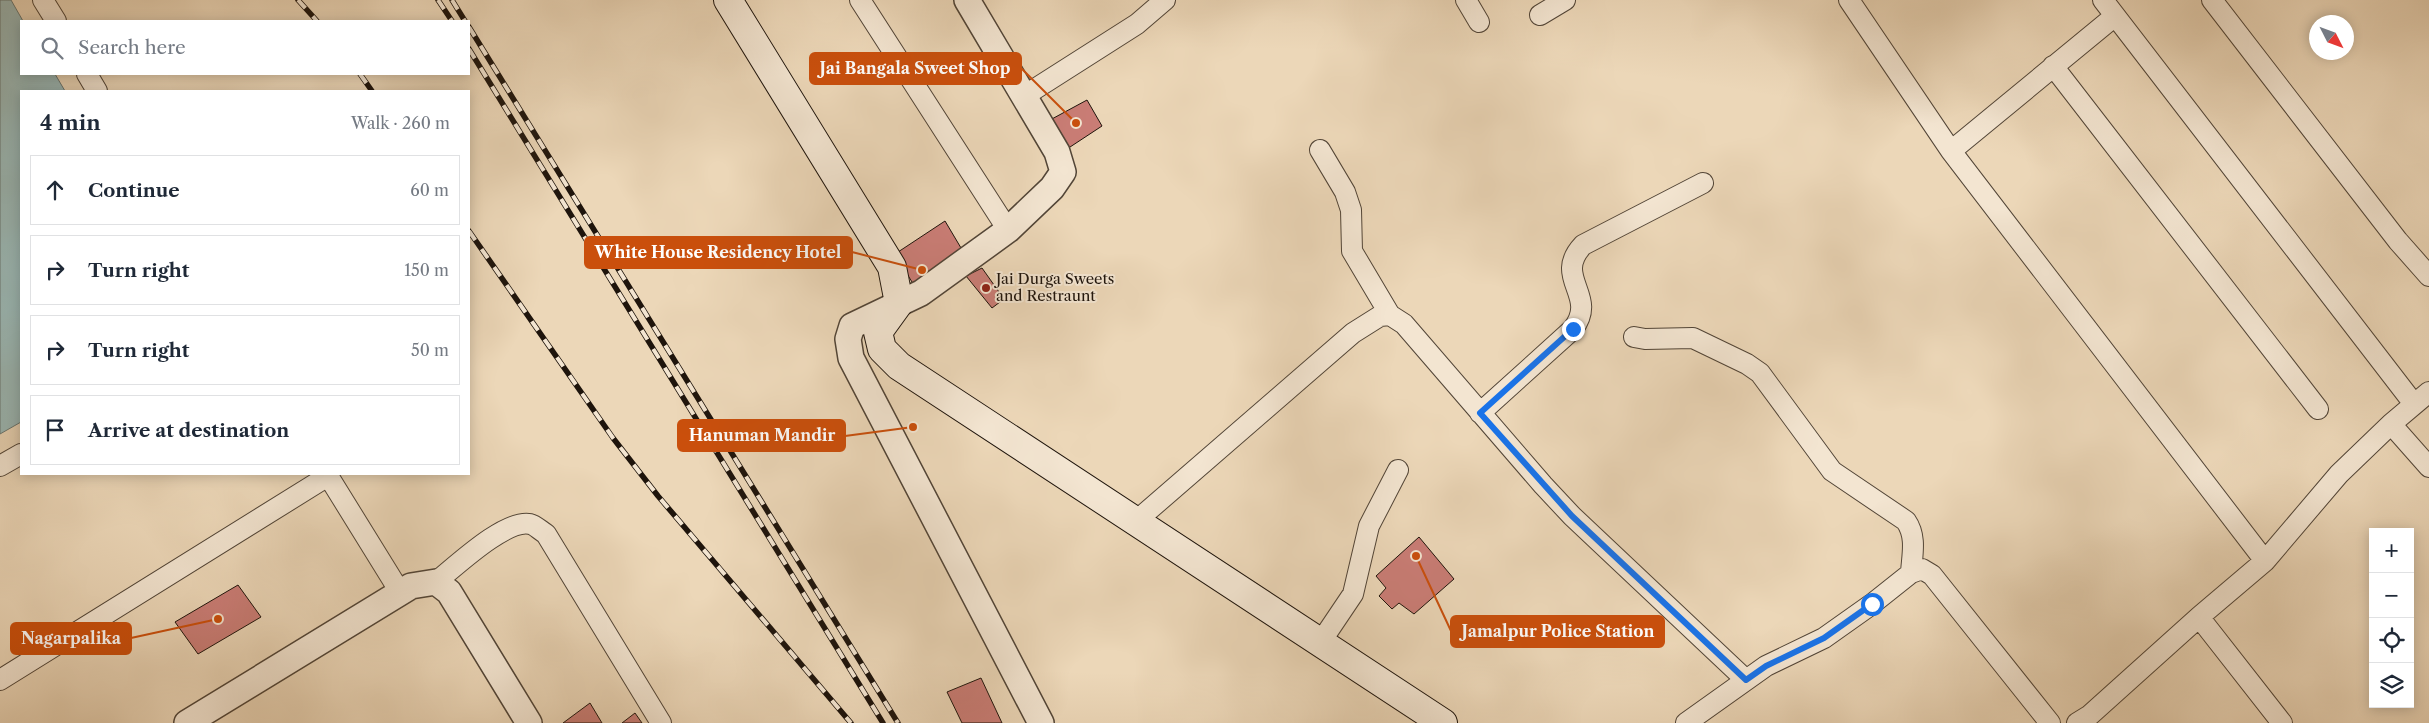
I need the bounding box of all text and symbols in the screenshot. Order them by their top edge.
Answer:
north arrow [2309,15,2354,60]
search box [20,20,470,75]
icon: search [38,34,66,62]
text: Search here [78,36,186,59]
callout: Jai Bangala Sweet Shop [810,53,1021,84]
text: Jai Bangala Sweet Shop [817,58,1011,78]
text: 4 min [40,110,101,135]
text: Walk · 260 m [351,113,450,133]
icon: ahead [41,176,69,204]
text: Continue [88,179,180,202]
text: 60 m [410,180,449,200]
callout: White House Residency Hotel [585,237,852,268]
text: White House Residency Hotel [594,242,842,262]
icon: right [41,256,69,284]
text: Turn right [88,259,189,282]
text: 150 m [404,260,449,280]
place label: Jai Durga Sweets and Restraunt [994,269,1114,305]
marker: Jai Durga Sweets and Restraunt [980,282,992,294]
route end [1562,318,1585,341]
icon: right [41,336,69,364]
text: Turn right [88,339,189,362]
text: 50 m [411,340,449,360]
icon: arrive [41,416,69,444]
text: Arrive at destination [88,419,289,442]
callout: Hanuman Mandir [678,420,845,451]
text: Hanuman Mandir [689,425,836,445]
map controls [2369,528,2414,708]
button: + [2369,528,2414,573]
button: − [2369,573,2414,618]
route start [1861,593,1884,616]
callout: Jamalpur Police Station [1451,616,1664,647]
button: locate [2369,618,2414,663]
text: Jamalpur Police Station [1459,621,1654,641]
callout: Nagarpalika [11,623,131,654]
text: Nagarpalika [21,628,122,648]
button: layers [2369,663,2414,708]

